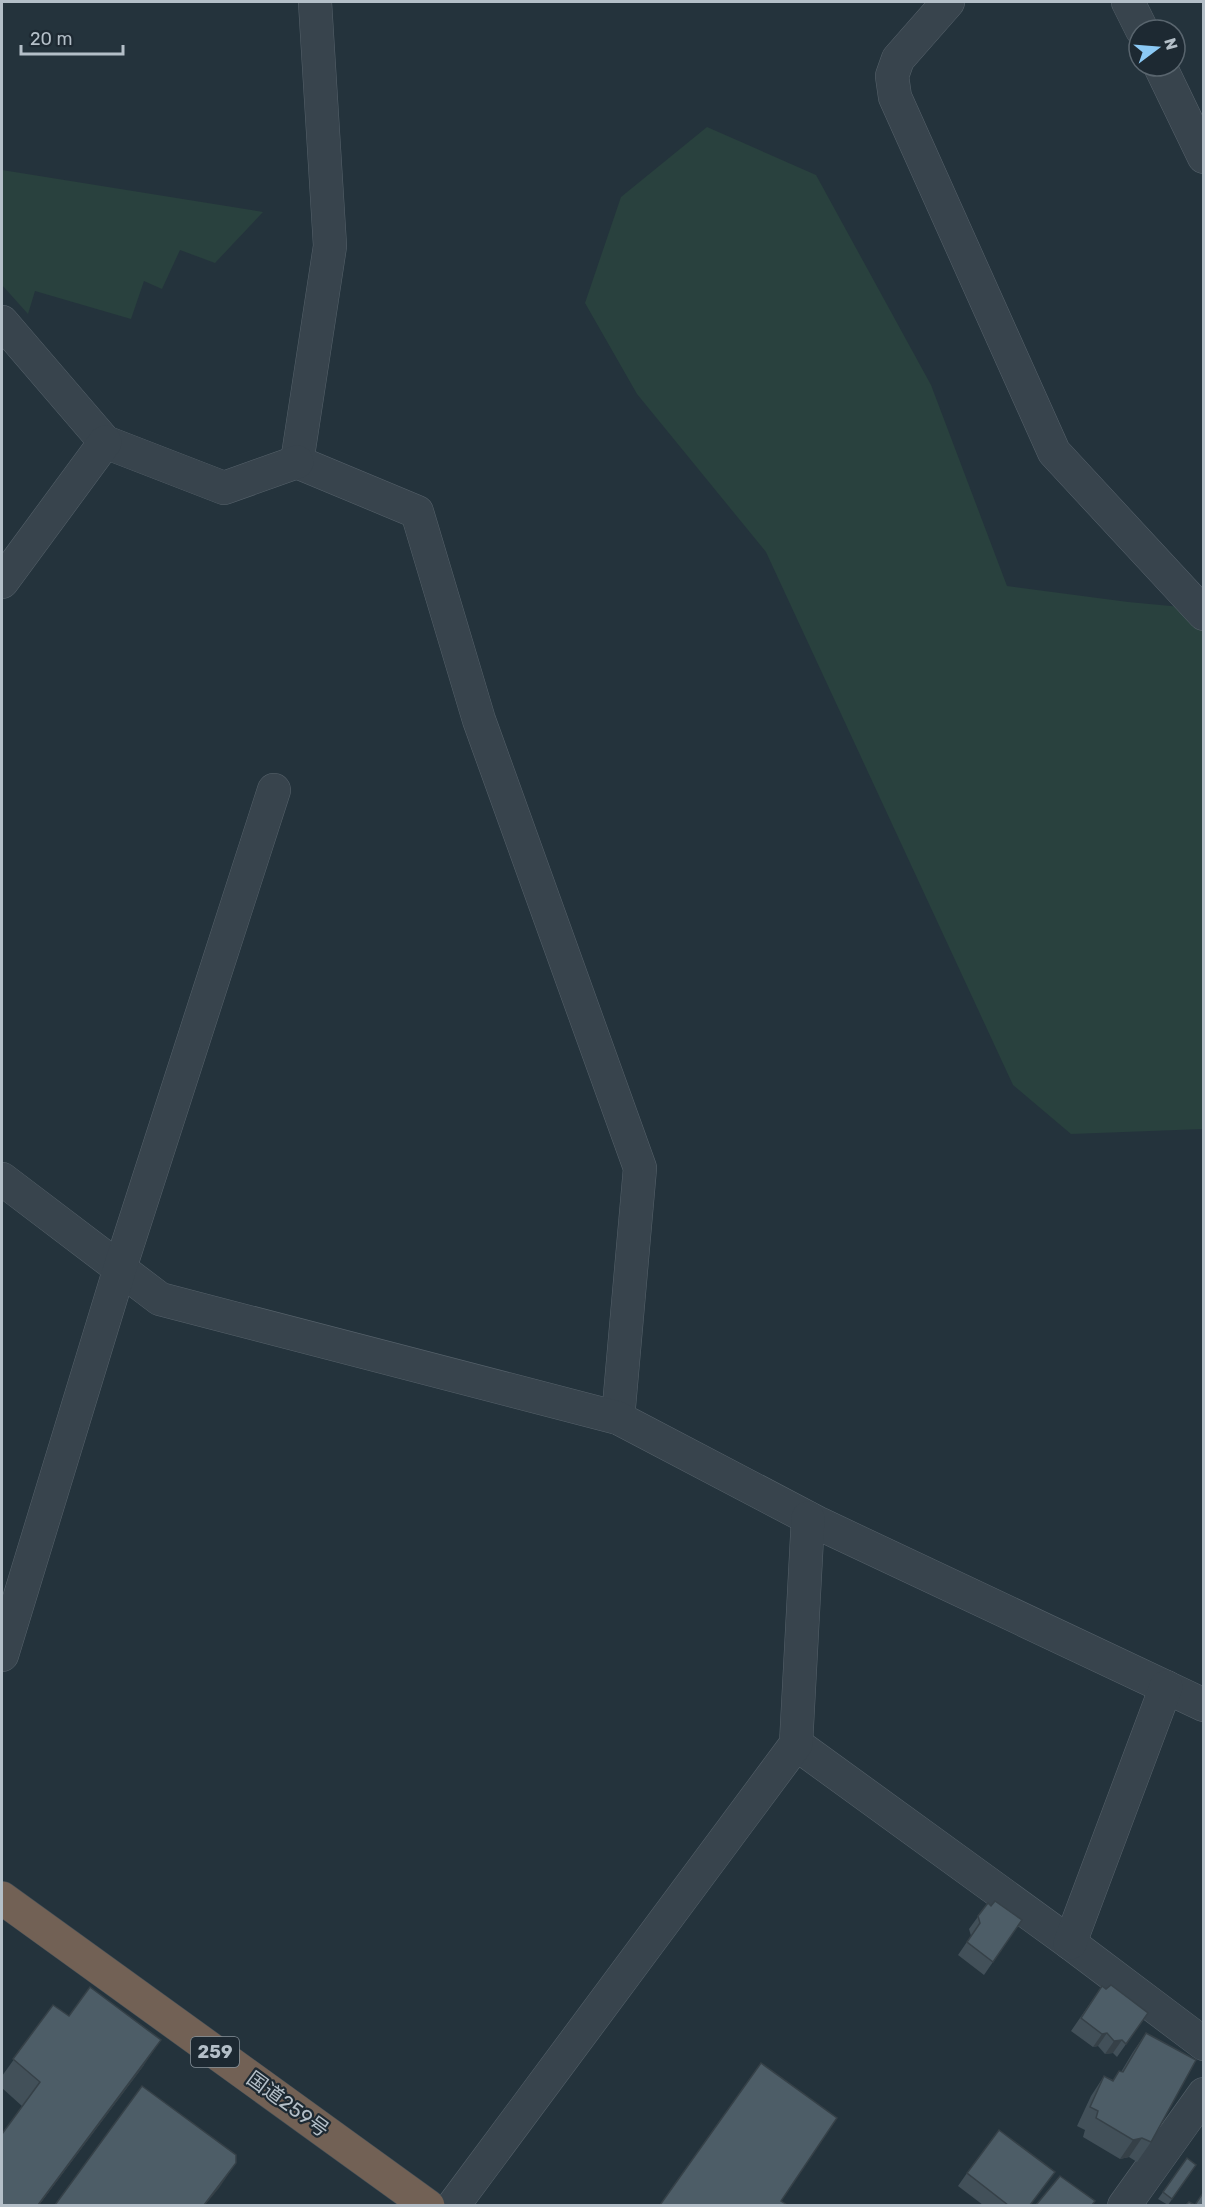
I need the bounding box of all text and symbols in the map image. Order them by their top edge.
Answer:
scale bar [21,18,123,56]
north arrow [1127,18,1187,78]
text: 20 m [30,28,72,50]
text: N [1160,36,1182,52]
road number: 259 [191,2037,239,2067]
street label: 国道259号 [242,2066,334,2142]

